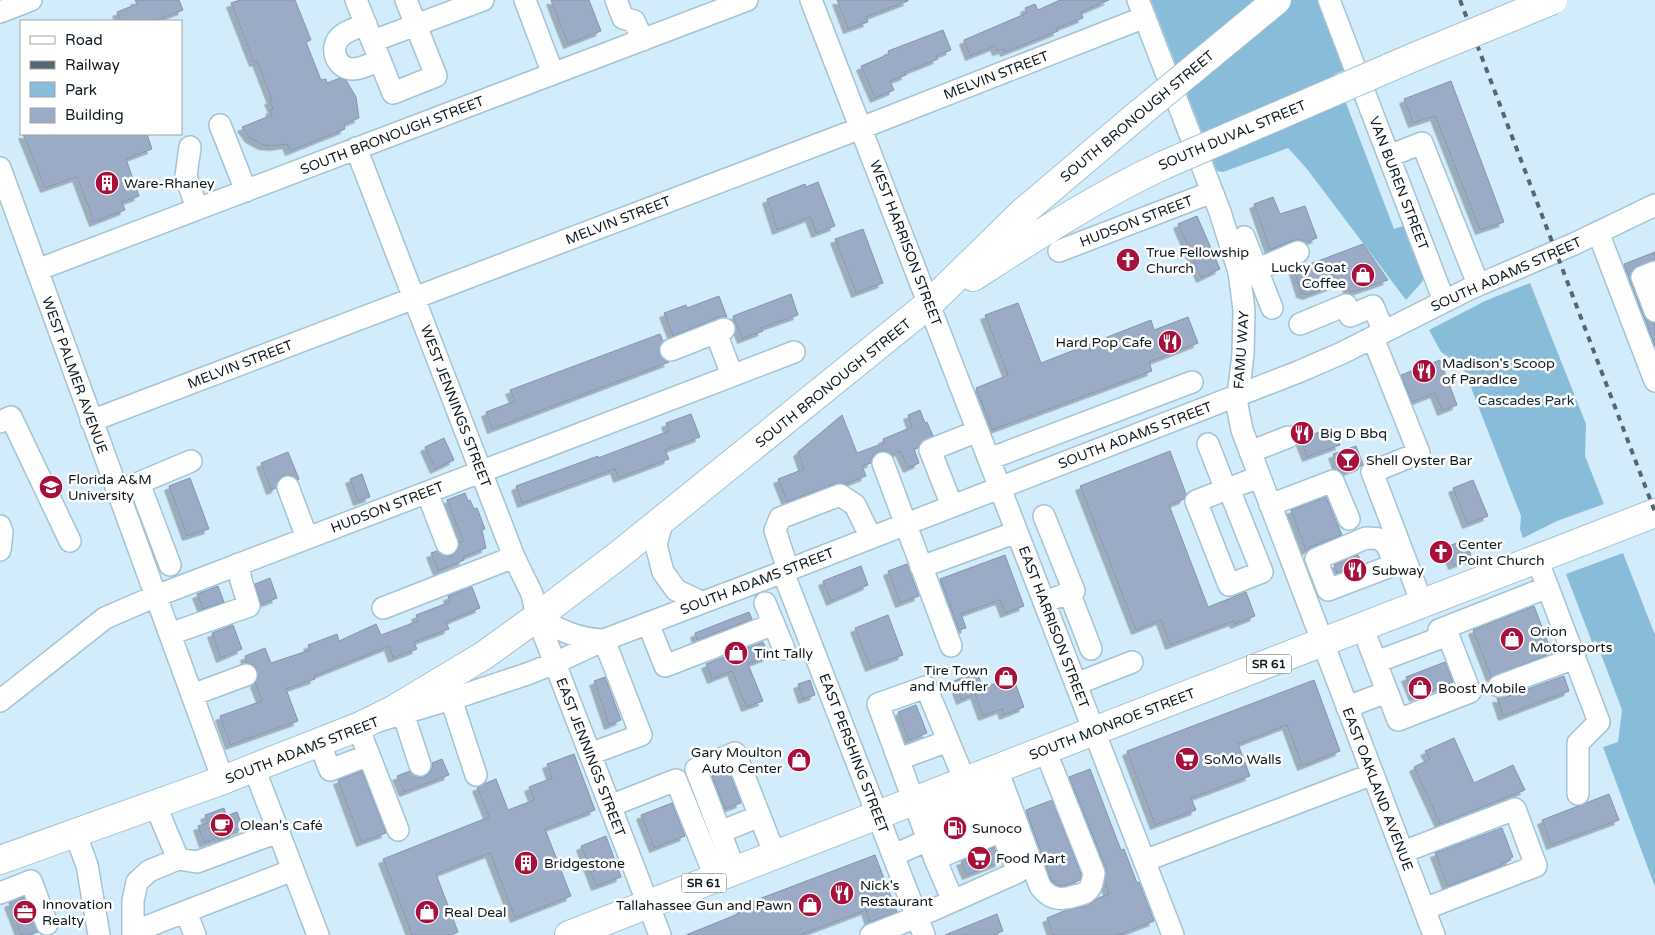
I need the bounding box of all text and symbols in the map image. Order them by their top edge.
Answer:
legend [20,20,182,135]
text: Road [65,31,103,49]
street label: MELVIN STREET [941,47,1052,103]
street label: SOUTH BRONOUGH STREET [1057,47,1218,186]
text: Railway [65,56,120,74]
text: Park [65,81,97,99]
street label: SOUTH BRONOUGH STREET [298,92,487,178]
street label: SOUTH DUVAL STREET [1156,96,1309,174]
text: Building [65,106,124,124]
street label: VAN BUREN STREET [1365,114,1432,253]
street label: WEST HARRISON STREET [866,158,945,329]
building icon: Ware-Rhaney [94,170,120,196]
place label: Ware-Rhaney [124,175,215,192]
street label: MELVIN STREET [563,192,674,248]
street label: HUDSON STREET [1077,192,1195,251]
street label: SOUTH ADAMS STREET [1428,233,1585,315]
place label: True Fellowship Church [1146,244,1249,277]
church icon: True Fellowship Church [1115,247,1141,273]
place label: Lucky Goat Coffee [1271,259,1347,292]
shop icon: Lucky Goat Coffee [1350,262,1376,288]
street label: WEST PALMER AVENUE [38,294,111,456]
street label: FAMU WAY [1230,310,1253,390]
street label: SOUTH BRONOUGH STREET [752,315,915,451]
street label: WEST JENNINGS STREET [417,323,495,490]
restaurant icon: Hard Pop Cafe [1157,329,1183,355]
place label: Hard Pop Cafe [1055,334,1152,351]
street label: MELVIN STREET [185,336,296,392]
place label: Madison's Scoop of ParadIce [1442,355,1555,388]
restaurant icon: Madison's Scoop of ParadIce [1411,358,1437,384]
park label: Cascades Park [1478,392,1575,409]
street label: SOUTH ADAMS STREET [1056,398,1215,473]
restaurant icon: Big D Bbq [1289,420,1315,446]
place label: Big D Bbq [1320,425,1387,442]
bar icon: Shell Oyster Bar [1335,447,1361,473]
place label: Shell Oyster Bar [1366,452,1473,469]
place label: Florida A&M University [68,471,152,504]
school or university icon: Florida A&M University [38,474,64,500]
street label: HUDSON STREET [328,478,446,537]
place label: Center Point Church [1458,536,1544,569]
church icon: Center Point Church [1428,539,1454,565]
street label: SOUTH ADAMS STREET [678,544,837,619]
street label: EAST HARRISON STREET [1015,544,1093,711]
restaurant icon: Subway [1342,557,1368,583]
place label: Subway [1372,562,1425,579]
place label: Orion Motorsports [1530,623,1613,656]
shop icon: Orion Motorsports [1499,626,1525,652]
shop icon: Tint Tally [723,640,749,666]
place label: Tint Tally [754,645,813,662]
road number: SR 61 [1246,654,1292,674]
place label: Tire Town and Muffler [910,662,989,695]
shop icon: Tire Town and Muffler [993,665,1019,691]
street label: EAST PERSHING STREET [815,671,892,836]
street label: EAST JENNINGS STREET [552,675,629,839]
shop icon: Boost Mobile [1407,675,1433,701]
place label: Boost Mobile [1438,680,1526,697]
street label: SOUTH MONROE STREET [1027,685,1198,764]
street label: EAST OAKLAND AVENUE [1339,705,1417,873]
street label: SOUTH ADAMS STREET [223,713,382,788]
place label: Gary Moulton Auto Center [691,744,783,777]
supermarket icon: SoMo Walls [1174,746,1200,772]
shop icon: Gary Moulton Auto Center [786,747,812,773]
place label: SoMo Walls [1204,751,1282,768]
cafe icon: Olean's Café [209,812,235,838]
fuel station icon: Sunoco [942,815,968,841]
place label: Olean's Café [240,817,323,834]
place label: Sunoco [972,820,1022,837]
supermarket icon: Food Mart [966,845,992,871]
building icon: Bridgestone [513,850,539,876]
place label: Food Mart [996,850,1066,867]
place label: Bridgestone [544,855,625,872]
road number: SR 61 [682,874,726,892]
place label: Nick's Restaurant [860,877,934,910]
restaurant icon: Nick's Restaurant [829,880,855,906]
shop icon: Tallahassee Gun and Pawn [797,892,823,918]
place label: Innovation Realty [42,896,112,929]
place label: Tallahassee Gun and Pawn [616,897,792,914]
office icon: Innovation Realty [12,899,38,925]
shop icon: Real Deal [414,899,440,925]
place label: Real Deal [444,904,506,921]

